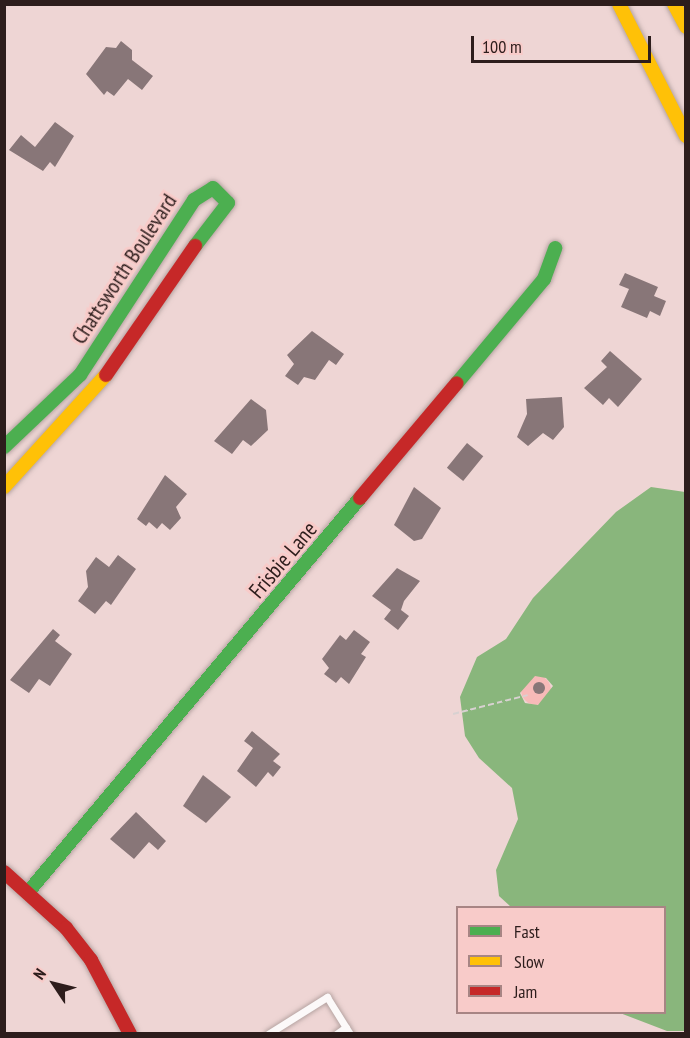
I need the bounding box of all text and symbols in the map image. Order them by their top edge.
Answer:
scale bar [474,24,654,62]
text: 100 m [482,35,522,58]
street label: Chattsworth Boulevard [66,189,182,349]
street label: Frisbie Lane [243,516,323,604]
legend [456,906,666,1014]
text: Fast [514,920,540,943]
text: Slow [514,950,544,973]
north arrow [24,954,84,1014]
text: N [29,964,50,983]
text: Jam [514,980,537,1003]

